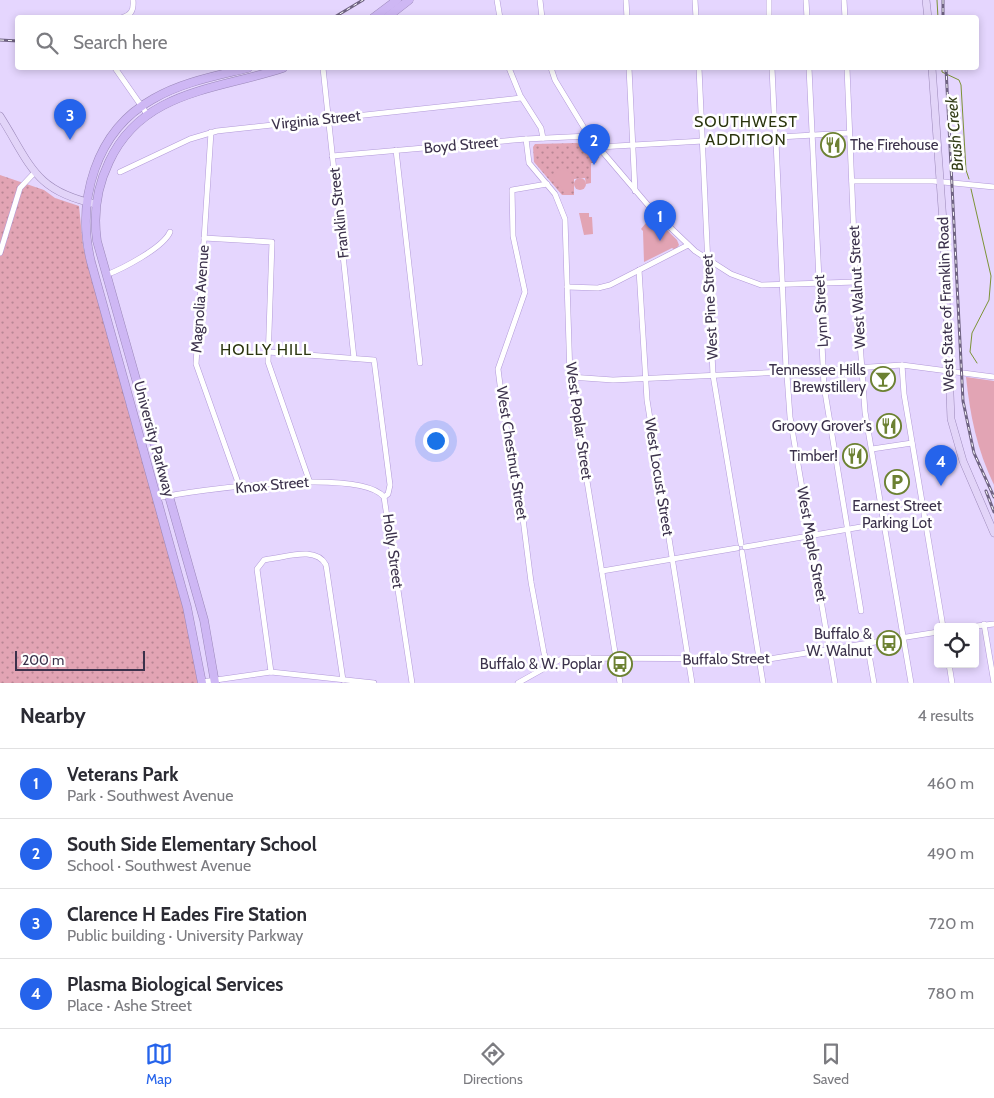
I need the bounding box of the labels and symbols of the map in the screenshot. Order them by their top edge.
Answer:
water label: Brush Creek [942,95,967,172]
pin: 3 [54,99,86,140]
street label: Virginia Street [271,106,361,134]
district label: SOUTHWEST ADDITION [694,112,798,149]
pin: 2 [578,124,610,165]
restaurant icon: The Firehouse [820,132,846,158]
street label: Boyd Street [423,133,499,157]
place label: The Firehouse [850,136,939,154]
street label: Franklin Street [325,167,353,259]
pin: 1 [644,200,676,241]
street label: West State of Franklin Road [934,217,958,391]
street label: West Walnut Street [845,225,869,349]
street label: Magnolia Avenue [187,244,213,354]
street label: West Pine Street [698,254,722,360]
street label: Lynn Street [810,274,832,348]
district label: HOLLY HILL [220,340,312,359]
street label: West Poplar Street [562,361,596,481]
place label: Tennessee Hills Brewstillery [769,361,866,396]
bar icon: Tennessee Hills Brewstillery [870,366,896,392]
street label: University Parkway [130,379,178,499]
street label: West Chestnut Street [493,385,531,521]
restaurant icon: Groovy Grover's [876,413,902,439]
street label: West Locust Street [641,417,677,537]
place label: Groovy Grover's [772,417,872,435]
your location [423,428,449,454]
restaurant icon: Timber! [842,443,868,469]
pin: 4 [925,445,957,486]
place label: Timber! [789,447,838,465]
parking icon: Earnest Street Parking Lot [884,469,910,495]
street label: Knox Street [234,473,310,497]
street label: West Maple Street [793,485,831,603]
place label: Earnest Street Parking Lot [852,497,942,532]
street label: Holly Street [379,513,407,589]
place label: Buffalo & W. Walnut [806,625,872,660]
bus stop icon: Buffalo & W. Walnut [876,630,902,656]
scale bar [15,648,145,671]
street label: Buffalo Street [682,649,770,669]
bus stop icon: Buffalo & W. Poplar [607,651,633,677]
place label: Buffalo & W. Poplar [480,655,602,673]

